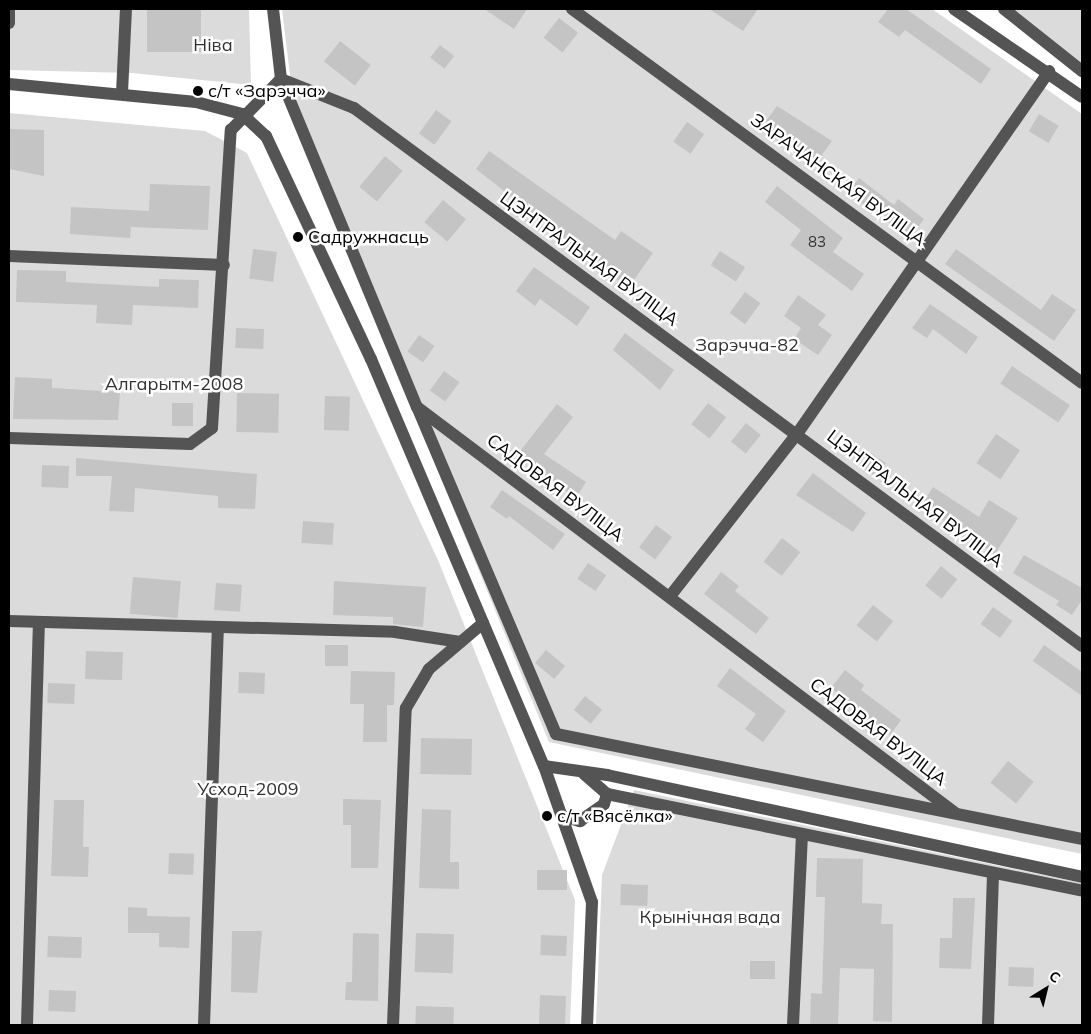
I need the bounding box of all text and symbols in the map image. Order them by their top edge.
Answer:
park label: Ніва [193,34,233,56]
place label: с/т «Зарэчча» [208,80,326,102]
marker: с/т «Зарэчча» [192,85,204,97]
street label: ЗАРАЧАНСКАЯ ВУЛІЦА [746,109,930,251]
street label: ЦЭНТРАЛЬНАЯ ВУЛІЦА [496,187,682,331]
place label: Садружнасць [308,226,429,248]
marker: Садружнасць [292,231,304,243]
house number: 83 [808,233,826,251]
park label: Зарэчча-82 [695,334,799,356]
park label: Алгарытм-2008 [105,373,243,395]
street label: ЦЭНТРАЛЬНАЯ ВУЛІЦА [823,426,1007,572]
street label: САДОВАЯ ВУЛІЦА [482,430,628,546]
street label: САДОВАЯ ВУЛІЦА [805,674,951,790]
park label: Усход-2009 [197,778,299,800]
place label: с/т «Вясёлка» [557,805,673,827]
marker: с/т «Вясёлка» [541,810,553,822]
park label: Крынічная вада [640,906,780,928]
north arrow [1021,964,1071,1014]
text: С [1046,967,1064,987]

